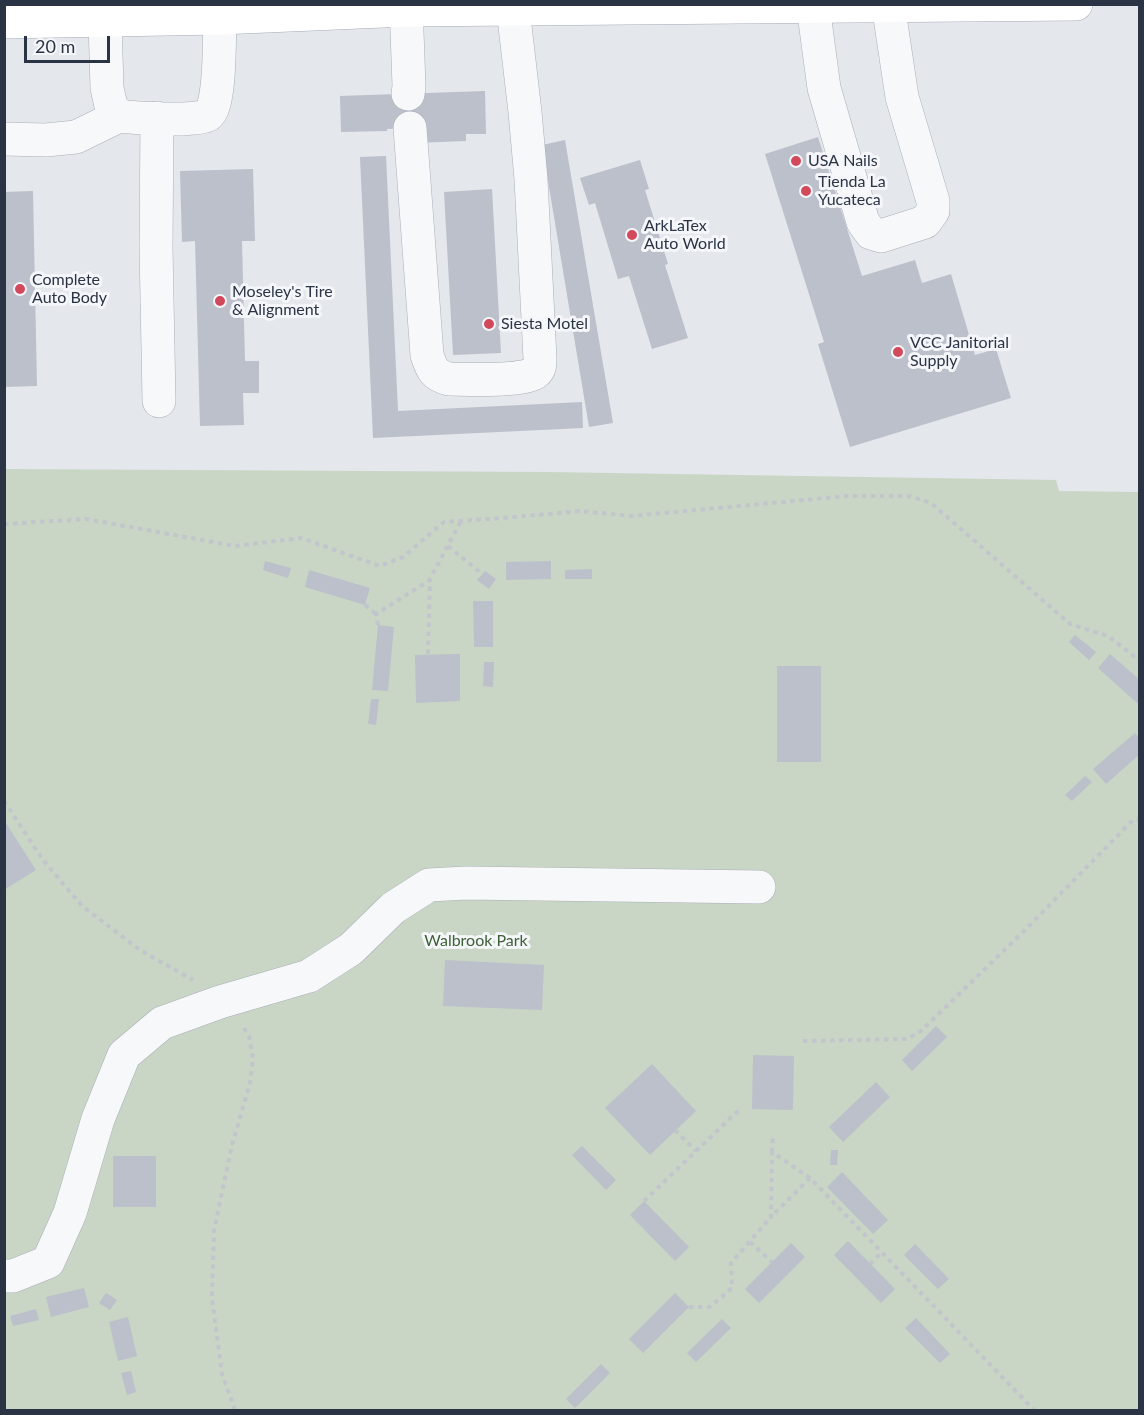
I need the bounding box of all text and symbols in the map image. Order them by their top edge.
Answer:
scale bar [27,24,112,62]
text: 20 m [35,35,75,57]
place label: USA Nails [808,151,878,171]
marker: USA Nails [789,154,803,168]
place label: Tienda La Yucateca [818,172,886,210]
marker: Tienda La Yucateca [799,184,813,198]
place label: ArkLaTex Auto World [644,216,726,254]
marker: ArkLaTex Auto World [625,228,639,242]
place label: Complete Auto Body [32,270,107,308]
marker: Complete Auto Body [13,282,27,296]
place label: Moseley's Tire & Alignment [232,282,333,320]
marker: Moseley's Tire & Alignment [213,294,227,308]
place label: Siesta Motel [501,314,588,334]
marker: Siesta Motel [482,317,496,331]
place label: VCC Janitorial Supply [910,333,1009,371]
marker: VCC Janitorial Supply [891,345,905,359]
park label: Walbrook Park [424,931,528,951]

